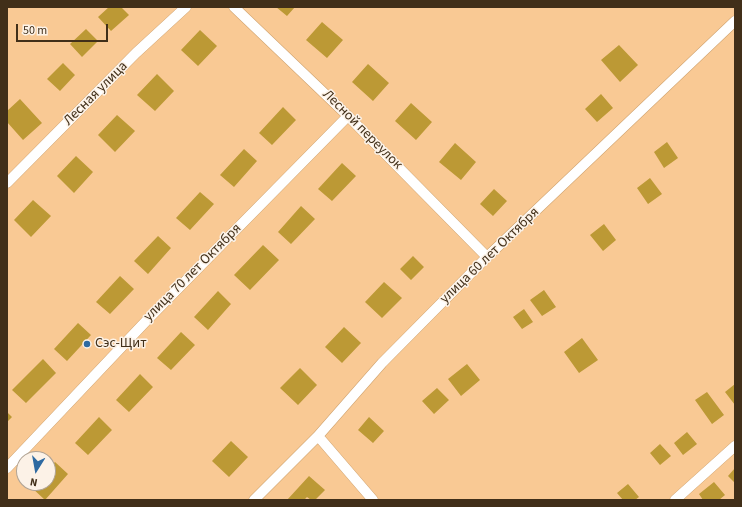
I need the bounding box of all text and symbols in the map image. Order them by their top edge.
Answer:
scale bar [18,16,110,42]
text: 50 m [23,22,47,39]
street label: Лесная улица [60,58,132,130]
street label: Лесной переулок [319,87,405,173]
street label: улица 60 лет Октября [437,204,543,308]
street label: улица 70 лет Октября [141,221,245,325]
place label: Сэс-Щит [95,336,147,352]
marker: Сэс-Щит [82,339,92,349]
north arrow [16,451,56,491]
text: N [29,474,39,490]

